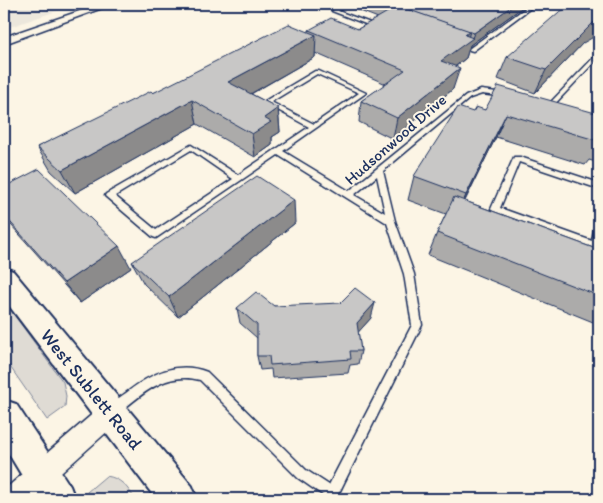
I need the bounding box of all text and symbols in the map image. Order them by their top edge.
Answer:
street label: Hudsonwood Drive [341,90,450,189]
street label: West Sublett Road [36,324,148,455]

